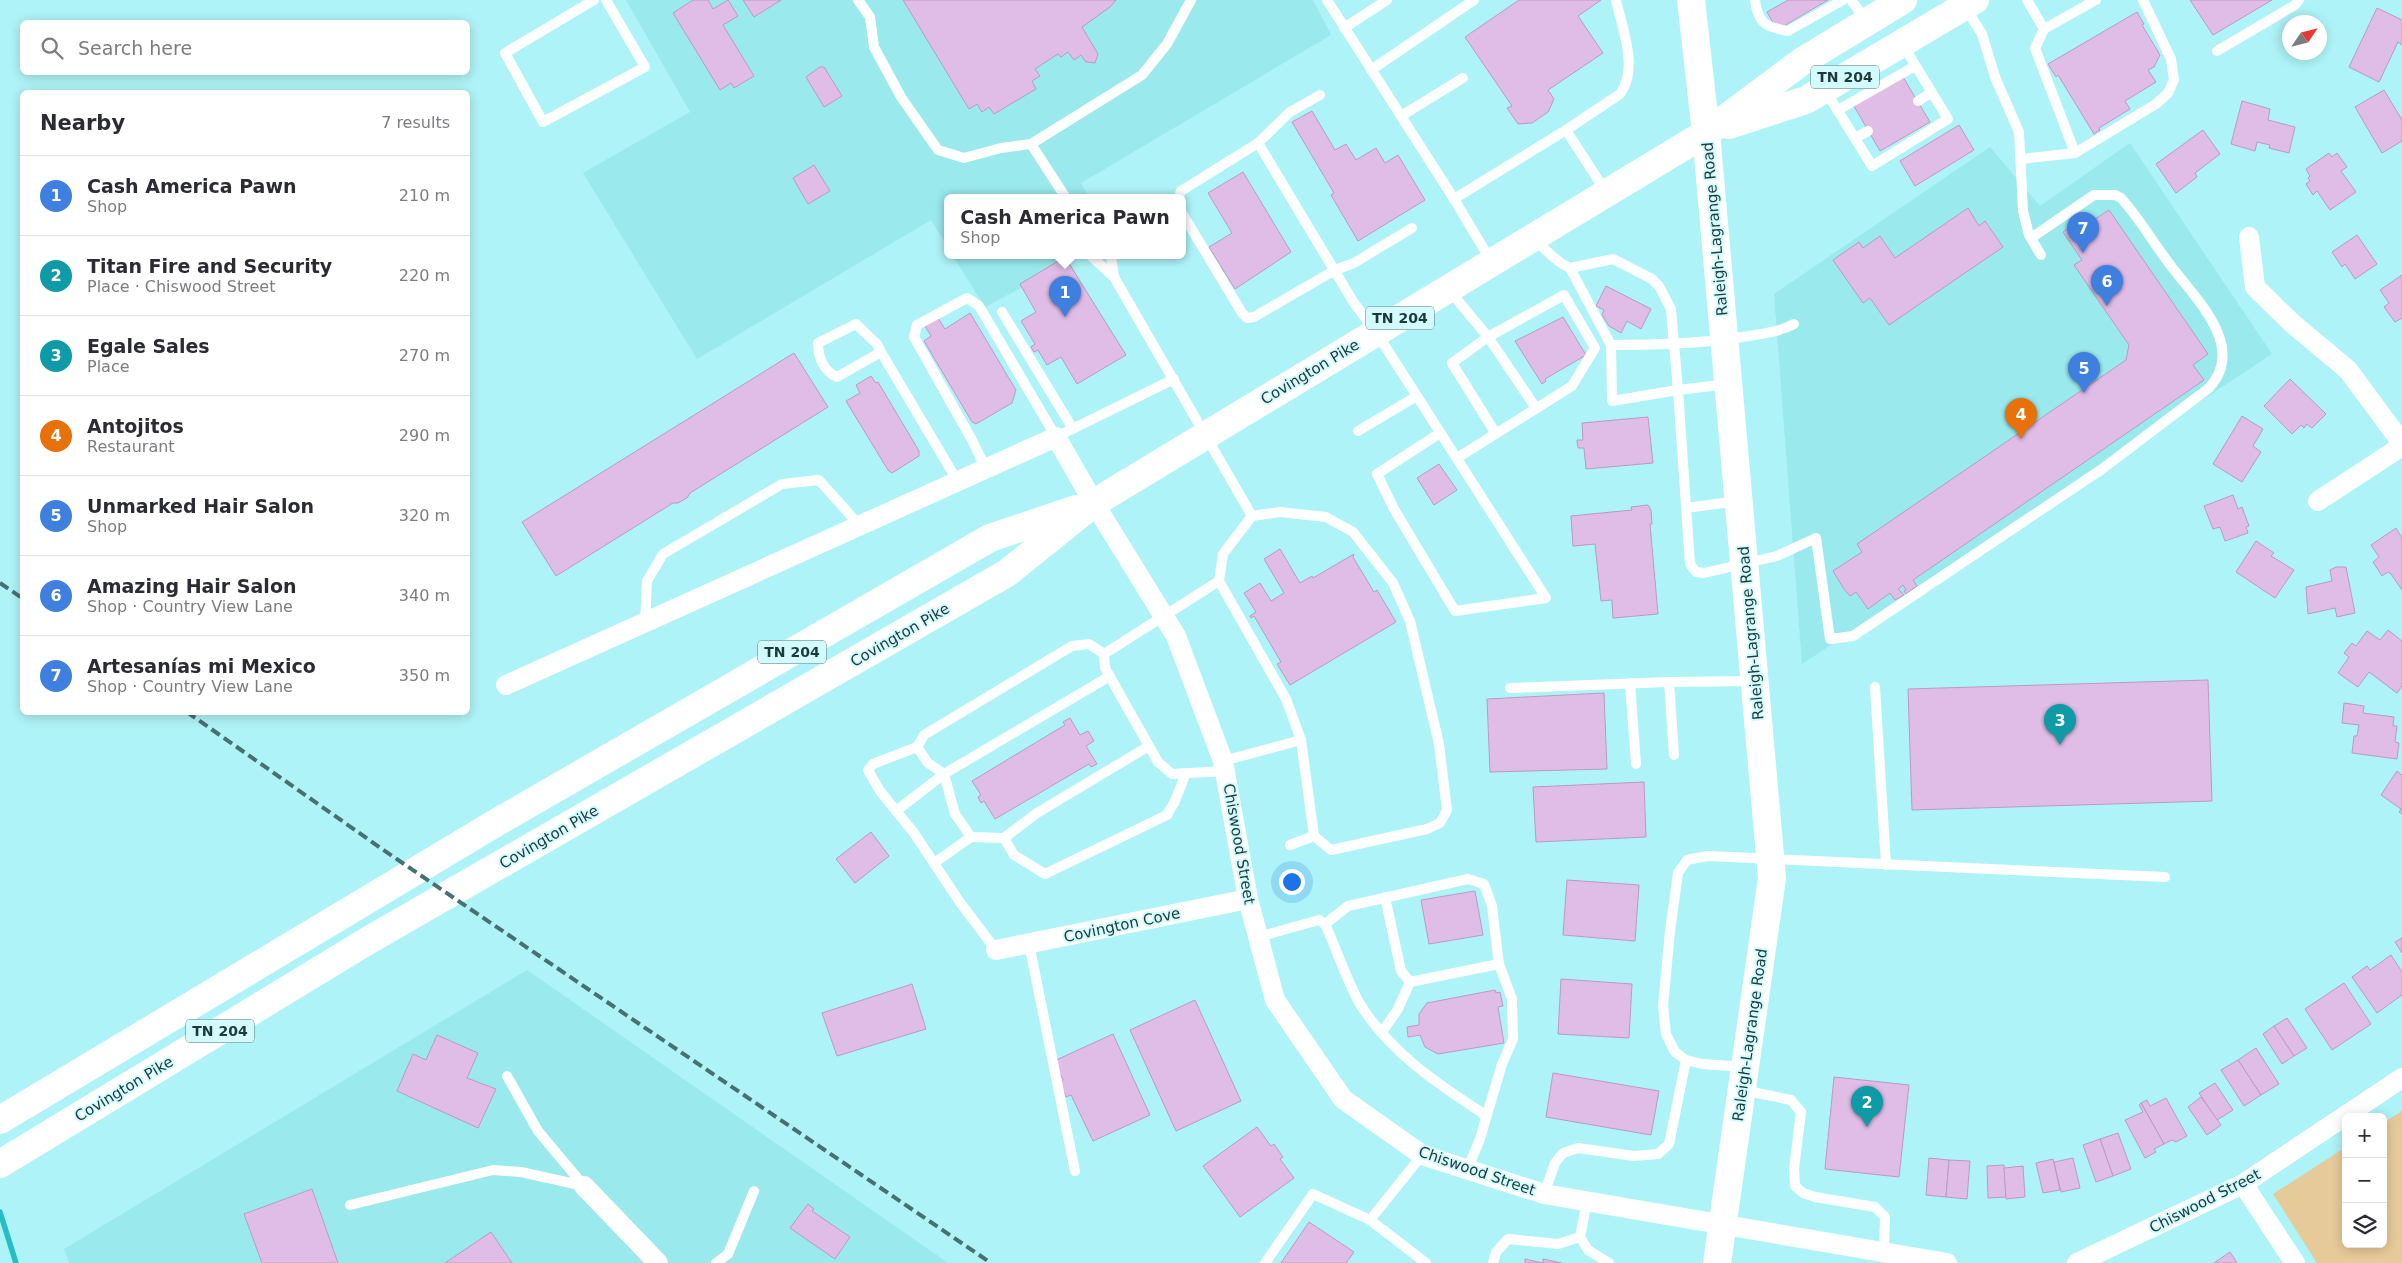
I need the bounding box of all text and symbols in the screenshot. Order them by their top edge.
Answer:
north arrow [2282,15,2327,60]
search box [20,20,470,75]
icon: search [38,34,66,62]
text: Search here [78,37,192,59]
road number: TN 204 [1811,66,1879,88]
text: Nearby [40,111,125,135]
text: 7 results [381,113,450,132]
street label: Raleigh-Lagrange Road [1698,141,1732,317]
text: Cash America Pawn [87,175,297,197]
text: 1 [50,186,62,205]
text: 210 m [399,186,450,205]
popup [944,194,1186,259]
text: Shop [87,197,127,216]
text: Cash America Pawn [960,206,1170,228]
pin: 7 [2067,212,2099,253]
text: Shop [960,228,1000,247]
text: Titan Fire and Security [87,255,332,277]
pin: 6 [2091,265,2123,306]
text: 2 [50,266,62,285]
text: 220 m [399,266,450,285]
pin: 1 [1049,276,1081,317]
text: Place · Chiswood Street [87,277,275,296]
road number: TN 204 [1366,306,1434,330]
text: Egale Sales [87,335,210,357]
street label: Covington Pike [1258,336,1362,408]
text: 3 [50,346,62,365]
text: 270 m [399,346,450,365]
pin: 5 [2068,352,2100,393]
text: Place [87,357,130,376]
pin: 4 [2005,398,2037,439]
text: Antojitos [87,415,184,437]
text: 4 [50,426,62,445]
text: 290 m [399,426,450,445]
text: Restaurant [87,437,175,456]
text: Unmarked Hair Salon [87,495,314,517]
text: 5 [50,506,62,525]
text: 320 m [399,506,450,525]
text: Shop [87,517,127,536]
street label: Raleigh-Lagrange Road [1734,545,1768,721]
text: Amazing Hair Salon [87,575,296,597]
text: 6 [50,586,62,605]
text: 340 m [399,586,450,605]
text: Shop · Country View Lane [87,597,293,616]
street label: Covington Pike [847,599,953,671]
road number: TN 204 [758,640,826,664]
text: Artesanías mi Mexico [87,655,316,677]
text: 7 [50,666,62,685]
text: 350 m [399,666,450,685]
text: Shop · Country View Lane [87,677,293,696]
pin: 3 [2044,704,2076,745]
street label: Chiswood Street [1220,782,1259,906]
street label: Covington Pike [496,801,602,873]
your location [1279,869,1305,895]
street label: Covington Cove [1062,904,1182,946]
street label: Raleigh-Lagrange Road [1729,947,1771,1123]
road number: TN 204 [186,1019,254,1042]
street label: Covington Pike [72,1053,176,1125]
pin: 2 [1851,1086,1883,1127]
map controls [2342,1113,2387,1248]
button: + [2342,1113,2387,1158]
street label: Chiswood Street [1416,1143,1538,1199]
button: − [2342,1158,2387,1203]
street label: Chiswood Street [2146,1165,2264,1237]
button: layers [2342,1203,2387,1248]

